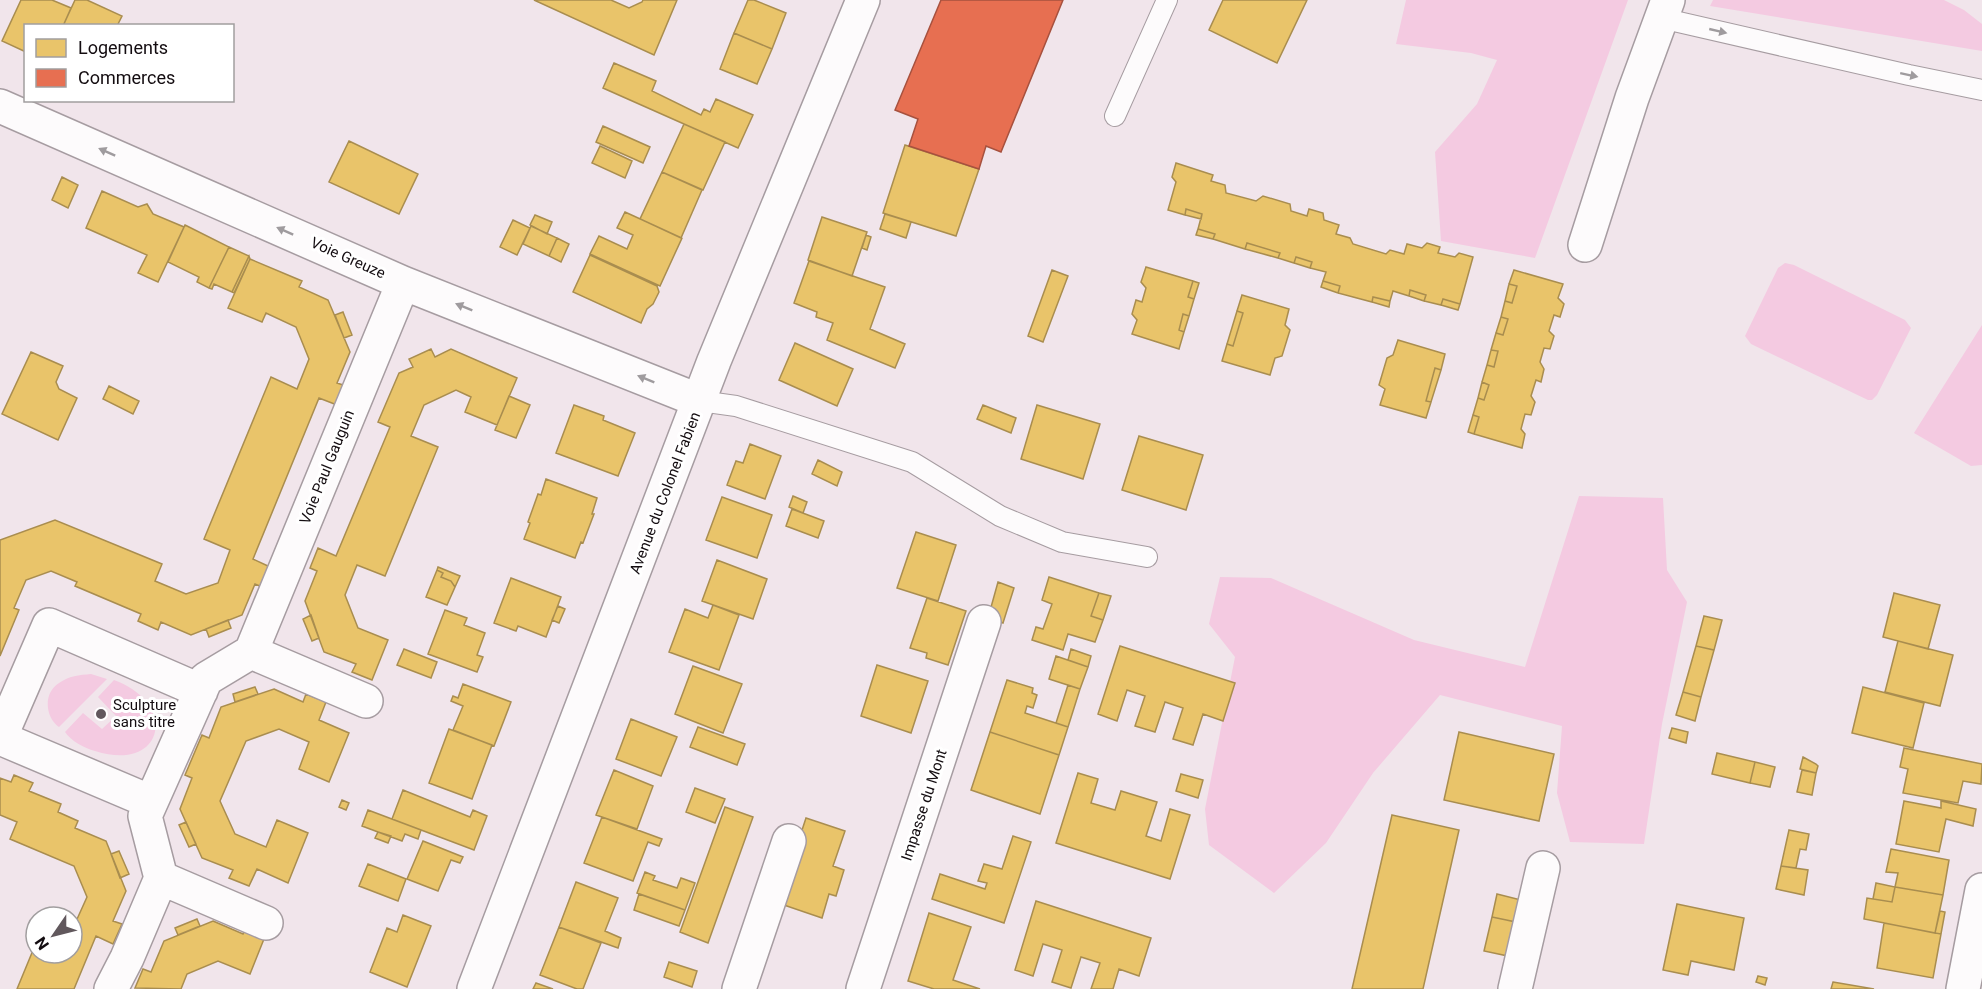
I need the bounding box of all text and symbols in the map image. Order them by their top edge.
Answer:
legend [24,24,234,102]
one-way arrow [1709,27,1728,37]
text: Logements [78,37,168,58]
text: Commerces [78,67,175,88]
one-way arrow [1899,71,1918,80]
one-way arrow [98,148,115,157]
one-way arrow [276,226,294,235]
street label: Voie Greuze [308,234,388,282]
one-way arrow [455,302,473,312]
one-way arrow [636,374,654,384]
street label: Voie Paul Gauguin [296,407,358,527]
street label: Avenue du Colonel Fabien [626,410,704,576]
place label: Sculpture sans titre [113,696,176,731]
marker: Sculpture sans titre [94,707,108,721]
street label: Impasse du Mont [897,747,951,863]
north arrow [24,905,84,965]
text: N [31,933,53,953]

